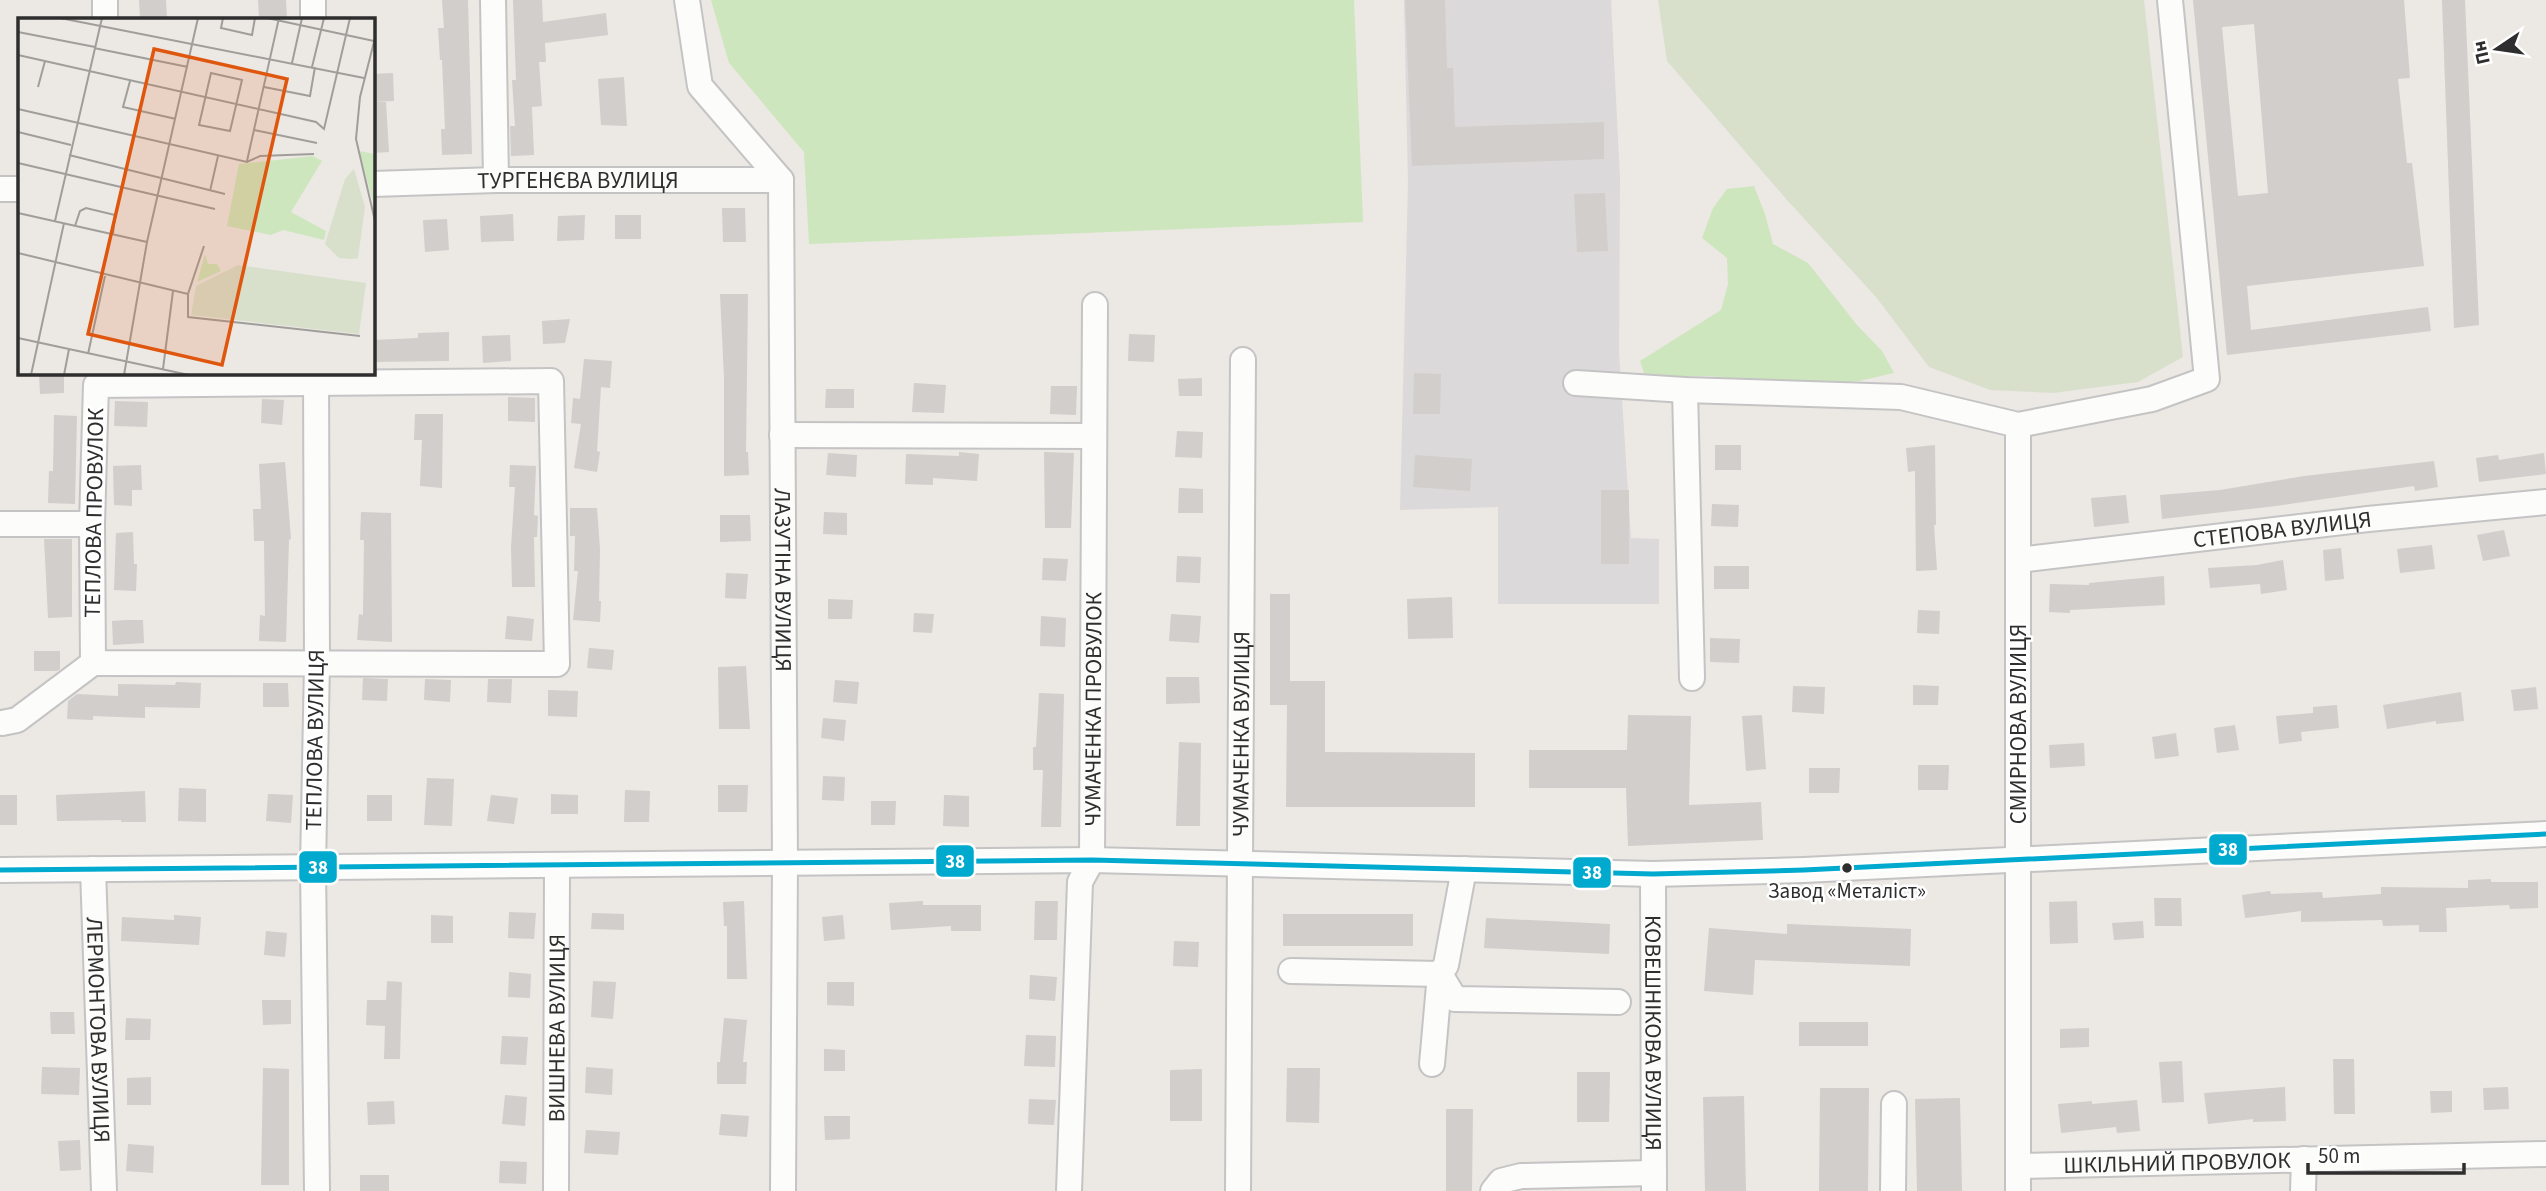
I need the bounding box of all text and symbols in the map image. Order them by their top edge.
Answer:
north arrow [2462,14,2532,84]
inset map [18,18,374,374]
text: Пн [2466,38,2498,67]
street label: ТУРГЕНЄВА ВУЛИЦЯ [477,163,679,197]
street label: ТЕПЛОВА ПРОВУЛОК [76,407,112,618]
street label: ЛАЗУТІНА ВУЛИЦЯ [766,488,800,672]
street label: СТЕПОВА ВУЛИЦЯ [2191,502,2373,556]
street label: ЧУМАЧЕНКА ПРОВУЛОК [1076,591,1110,827]
street label: СМИРНОВА ВУЛИЦЯ [2002,624,2035,824]
street label: ЧУМАЧЕНКА ВУЛИЦЯ [1224,631,1258,837]
street label: ТЕПЛОВА ВУЛИЦЯ [297,649,333,831]
line badge: 38 [2208,833,2248,866]
text: 38 [2218,837,2238,864]
line badge: 38 [935,844,975,878]
text: 38 [945,849,965,876]
line badge: 38 [298,850,338,884]
text: 38 [308,855,328,882]
line badge: 38 [1572,856,1612,889]
text: 38 [1582,860,1602,887]
marker: Завод «Металіст» [1840,861,1854,875]
place label: Завод «Металіст» [1768,876,1926,906]
street label: КОВЕШНІКОВА ВУЛИЦЯ [1637,915,1670,1151]
street label: ЛЕРМОНТОВА ВУЛИЦЯ [78,916,119,1143]
street label: ВИШНЕВА ВУЛИЦЯ [540,934,573,1122]
scale bar [2308,1132,2464,1176]
text: 50 m [2318,1141,2360,1171]
street label: ШКІЛЬНИЙ ПРОВУЛОК [2063,1143,2292,1181]

